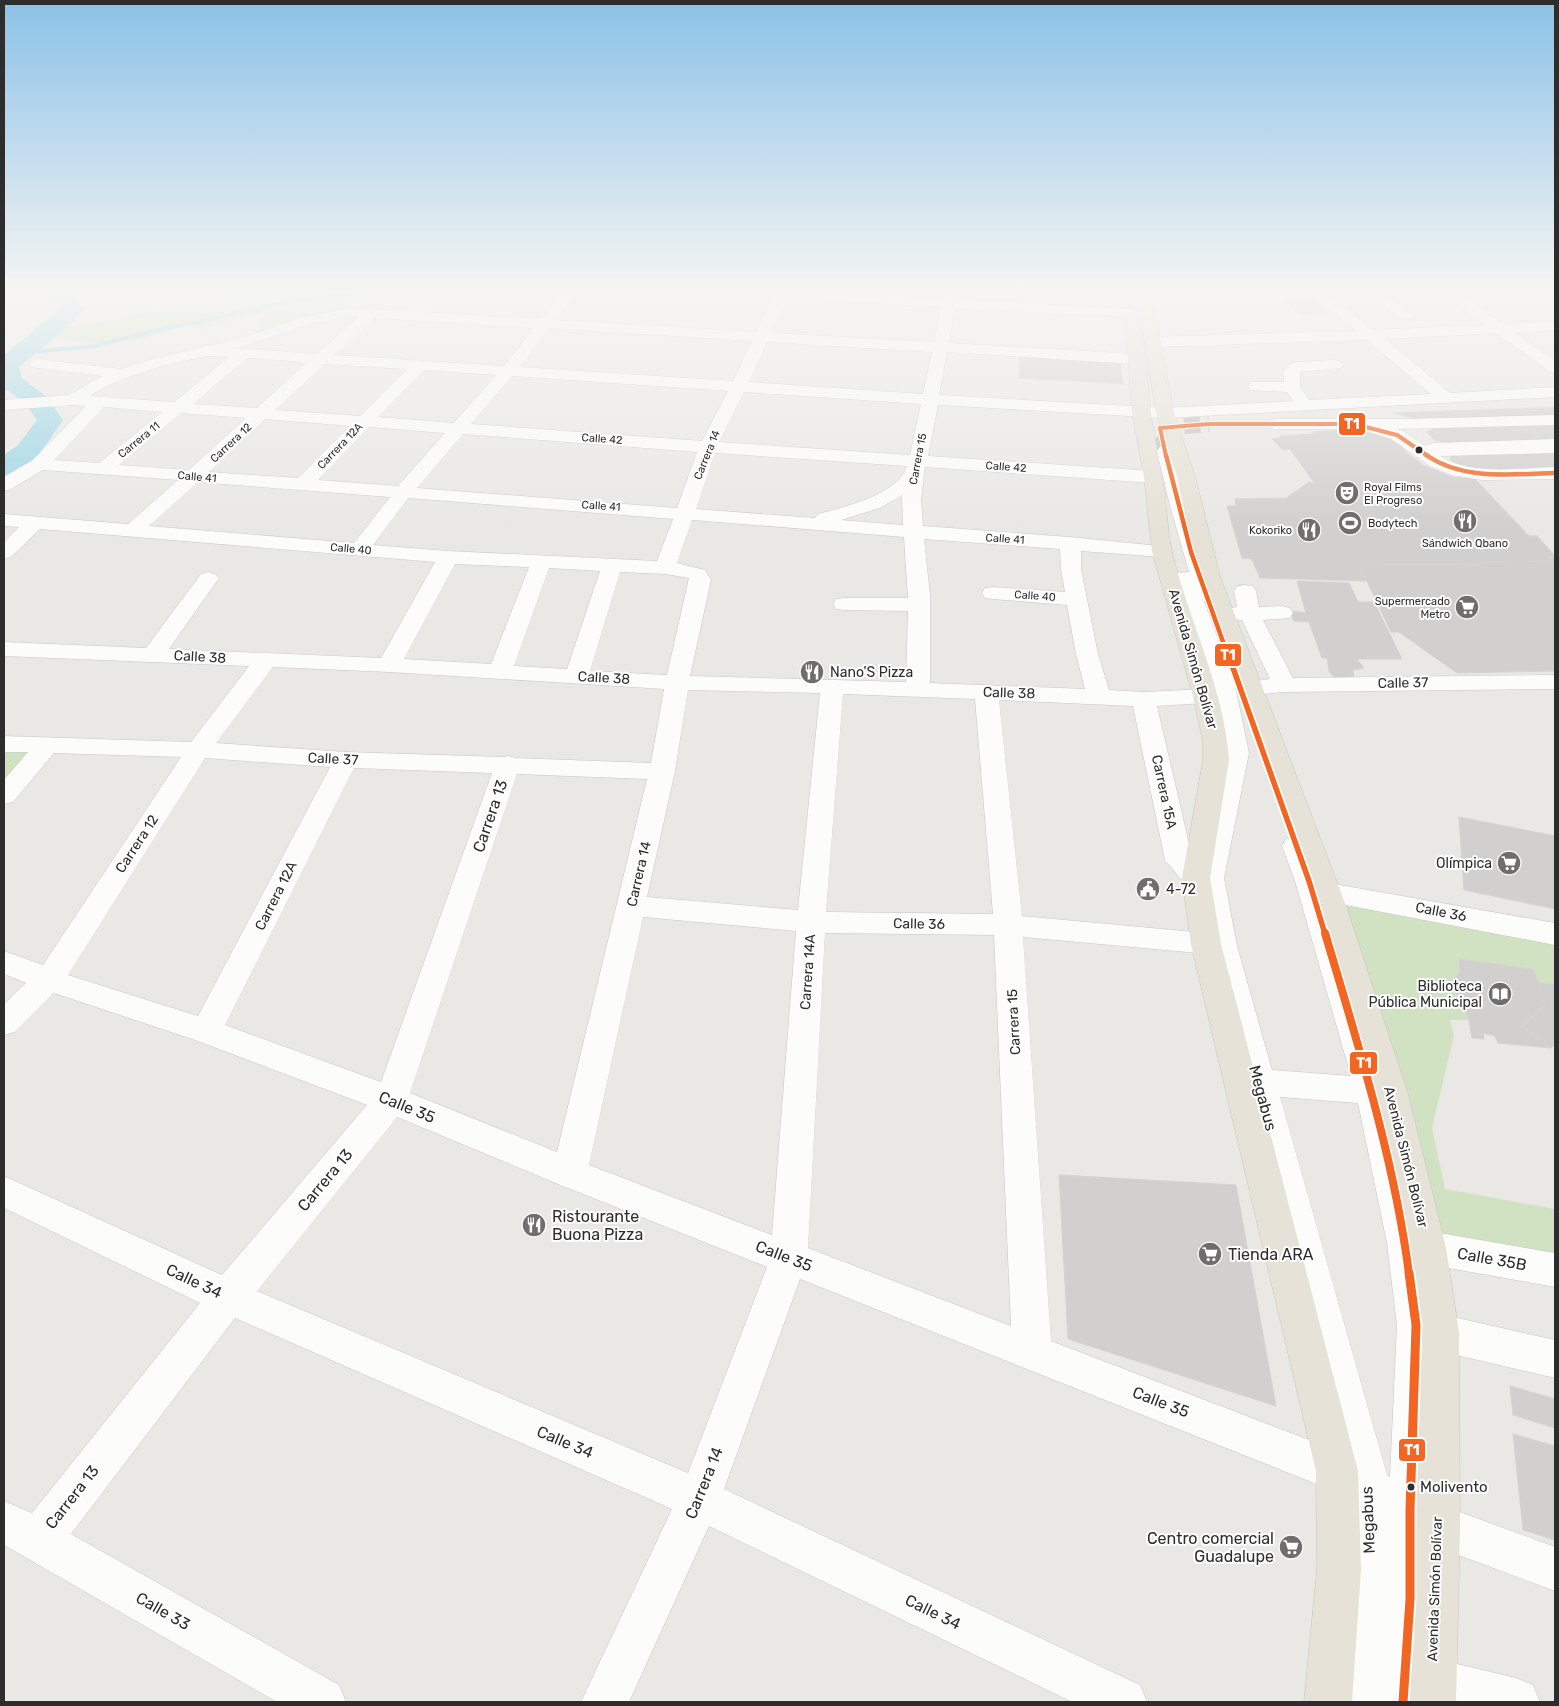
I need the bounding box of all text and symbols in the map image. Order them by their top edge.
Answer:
line badge: T1 [1338,412,1366,436]
text: T1 [1344,416,1360,433]
street label: Carrera 11 [115,419,163,461]
street label: Carrera 12A [315,420,366,472]
street label: Carrera 12 [208,421,254,465]
street label: Carrera 14 [691,428,723,482]
street label: Calle 42 [581,431,623,447]
street label: Carrera 15 [907,432,929,486]
unlabelled marker [1414,445,1424,455]
street label: Calle 42 [985,459,1027,475]
street label: Calle 41 [177,469,217,485]
theatre icon: Royal Films El Progreso [1334,480,1360,506]
place label: Royal Films El Progreso [1364,481,1422,507]
street label: Calle 41 [581,498,621,514]
restaurant icon: Sándwich Qbano [1452,508,1478,534]
sports icon: Bodytech [1337,510,1363,536]
restaurant icon: Kokoriko [1296,517,1322,543]
place label: Bodytech [1368,517,1418,530]
place label: Kokoriko [1249,524,1292,537]
street label: Calle 41 [985,531,1025,547]
place label: Sándwich Qbano [1422,537,1508,550]
street label: Calle 40 [330,541,372,557]
street label: Avenida Simón Bolívar [1165,587,1221,732]
street label: Calle 40 [1014,588,1056,604]
supermarket icon: Supermercado Metro [1454,594,1480,620]
place label: Supermercado Metro [1375,595,1450,621]
line badge: T1 [1214,643,1242,667]
street label: Calle 38 [173,647,227,667]
text: T1 [1220,647,1236,664]
restaurant icon: Nano'S Pizza [799,659,825,685]
place label: Nano'S Pizza [830,664,913,681]
street label: Calle 38 [577,668,631,688]
street label: Calle 37 [1377,674,1429,692]
street label: Calle 38 [982,684,1036,702]
street label: Calle 37 [307,749,359,769]
street label: Carrera 15A [1148,753,1180,831]
street label: Carrera 13 [469,777,511,855]
street label: Carrera 12 [112,812,162,876]
street label: Carrera 14 [623,839,655,908]
supermarket icon: Olímpica [1496,850,1522,876]
place label: Olímpica [1436,855,1492,872]
street label: Carrera 12A [251,858,301,933]
public building icon: 4-72 [1135,876,1161,902]
place label: 4-72 [1166,881,1196,898]
street label: Calle 36 [1414,899,1468,925]
street label: Calle 36 [893,915,945,933]
street label: Carrera 14A [797,933,819,1010]
place label: Biblioteca Pública Municipal [1369,978,1482,1011]
library icon: Biblioteca Pública Municipal [1487,981,1513,1007]
street label: Carrera 15 [1004,989,1024,1055]
line badge: T1 [1349,1051,1378,1075]
text: T1 [1356,1055,1372,1072]
street label: Megabus [1245,1063,1281,1133]
street label: Avenida Simón Bolívar [1380,1085,1432,1230]
street label: Calle 35 [376,1087,438,1127]
street label: Carrera 13 [293,1145,357,1215]
place label: Ristourante Buona Pizza [552,1207,643,1244]
restaurant icon: Ristourante Buona Pizza [521,1212,547,1238]
street label: Calle 35 [753,1237,815,1275]
supermarket icon: Tienda ARA [1197,1241,1223,1267]
street label: Calle 35B [1456,1244,1528,1274]
place label: Tienda ARA [1228,1245,1314,1264]
street label: Calle 34 [163,1260,225,1302]
street label: Calle 35 [1130,1383,1192,1421]
street label: Calle 34 [534,1422,596,1462]
line badge: T1 [1398,1438,1426,1462]
text: T1 [1404,1442,1420,1459]
street label: Carrera 14 [681,1444,727,1522]
street label: Carrera 13 [41,1461,103,1533]
place label: Molivento [1420,1478,1488,1496]
marker: Molivento [1406,1482,1416,1492]
street label: Megabus [1357,1486,1379,1554]
street label: Avenida Simón Bolívar [1424,1516,1446,1662]
place label: Centro comercial Guadalupe [1147,1529,1274,1566]
supermarket icon: Centro comercial Guadalupe [1278,1534,1304,1560]
street label: Calle 33 [133,1588,193,1634]
street label: Calle 34 [902,1590,964,1634]

